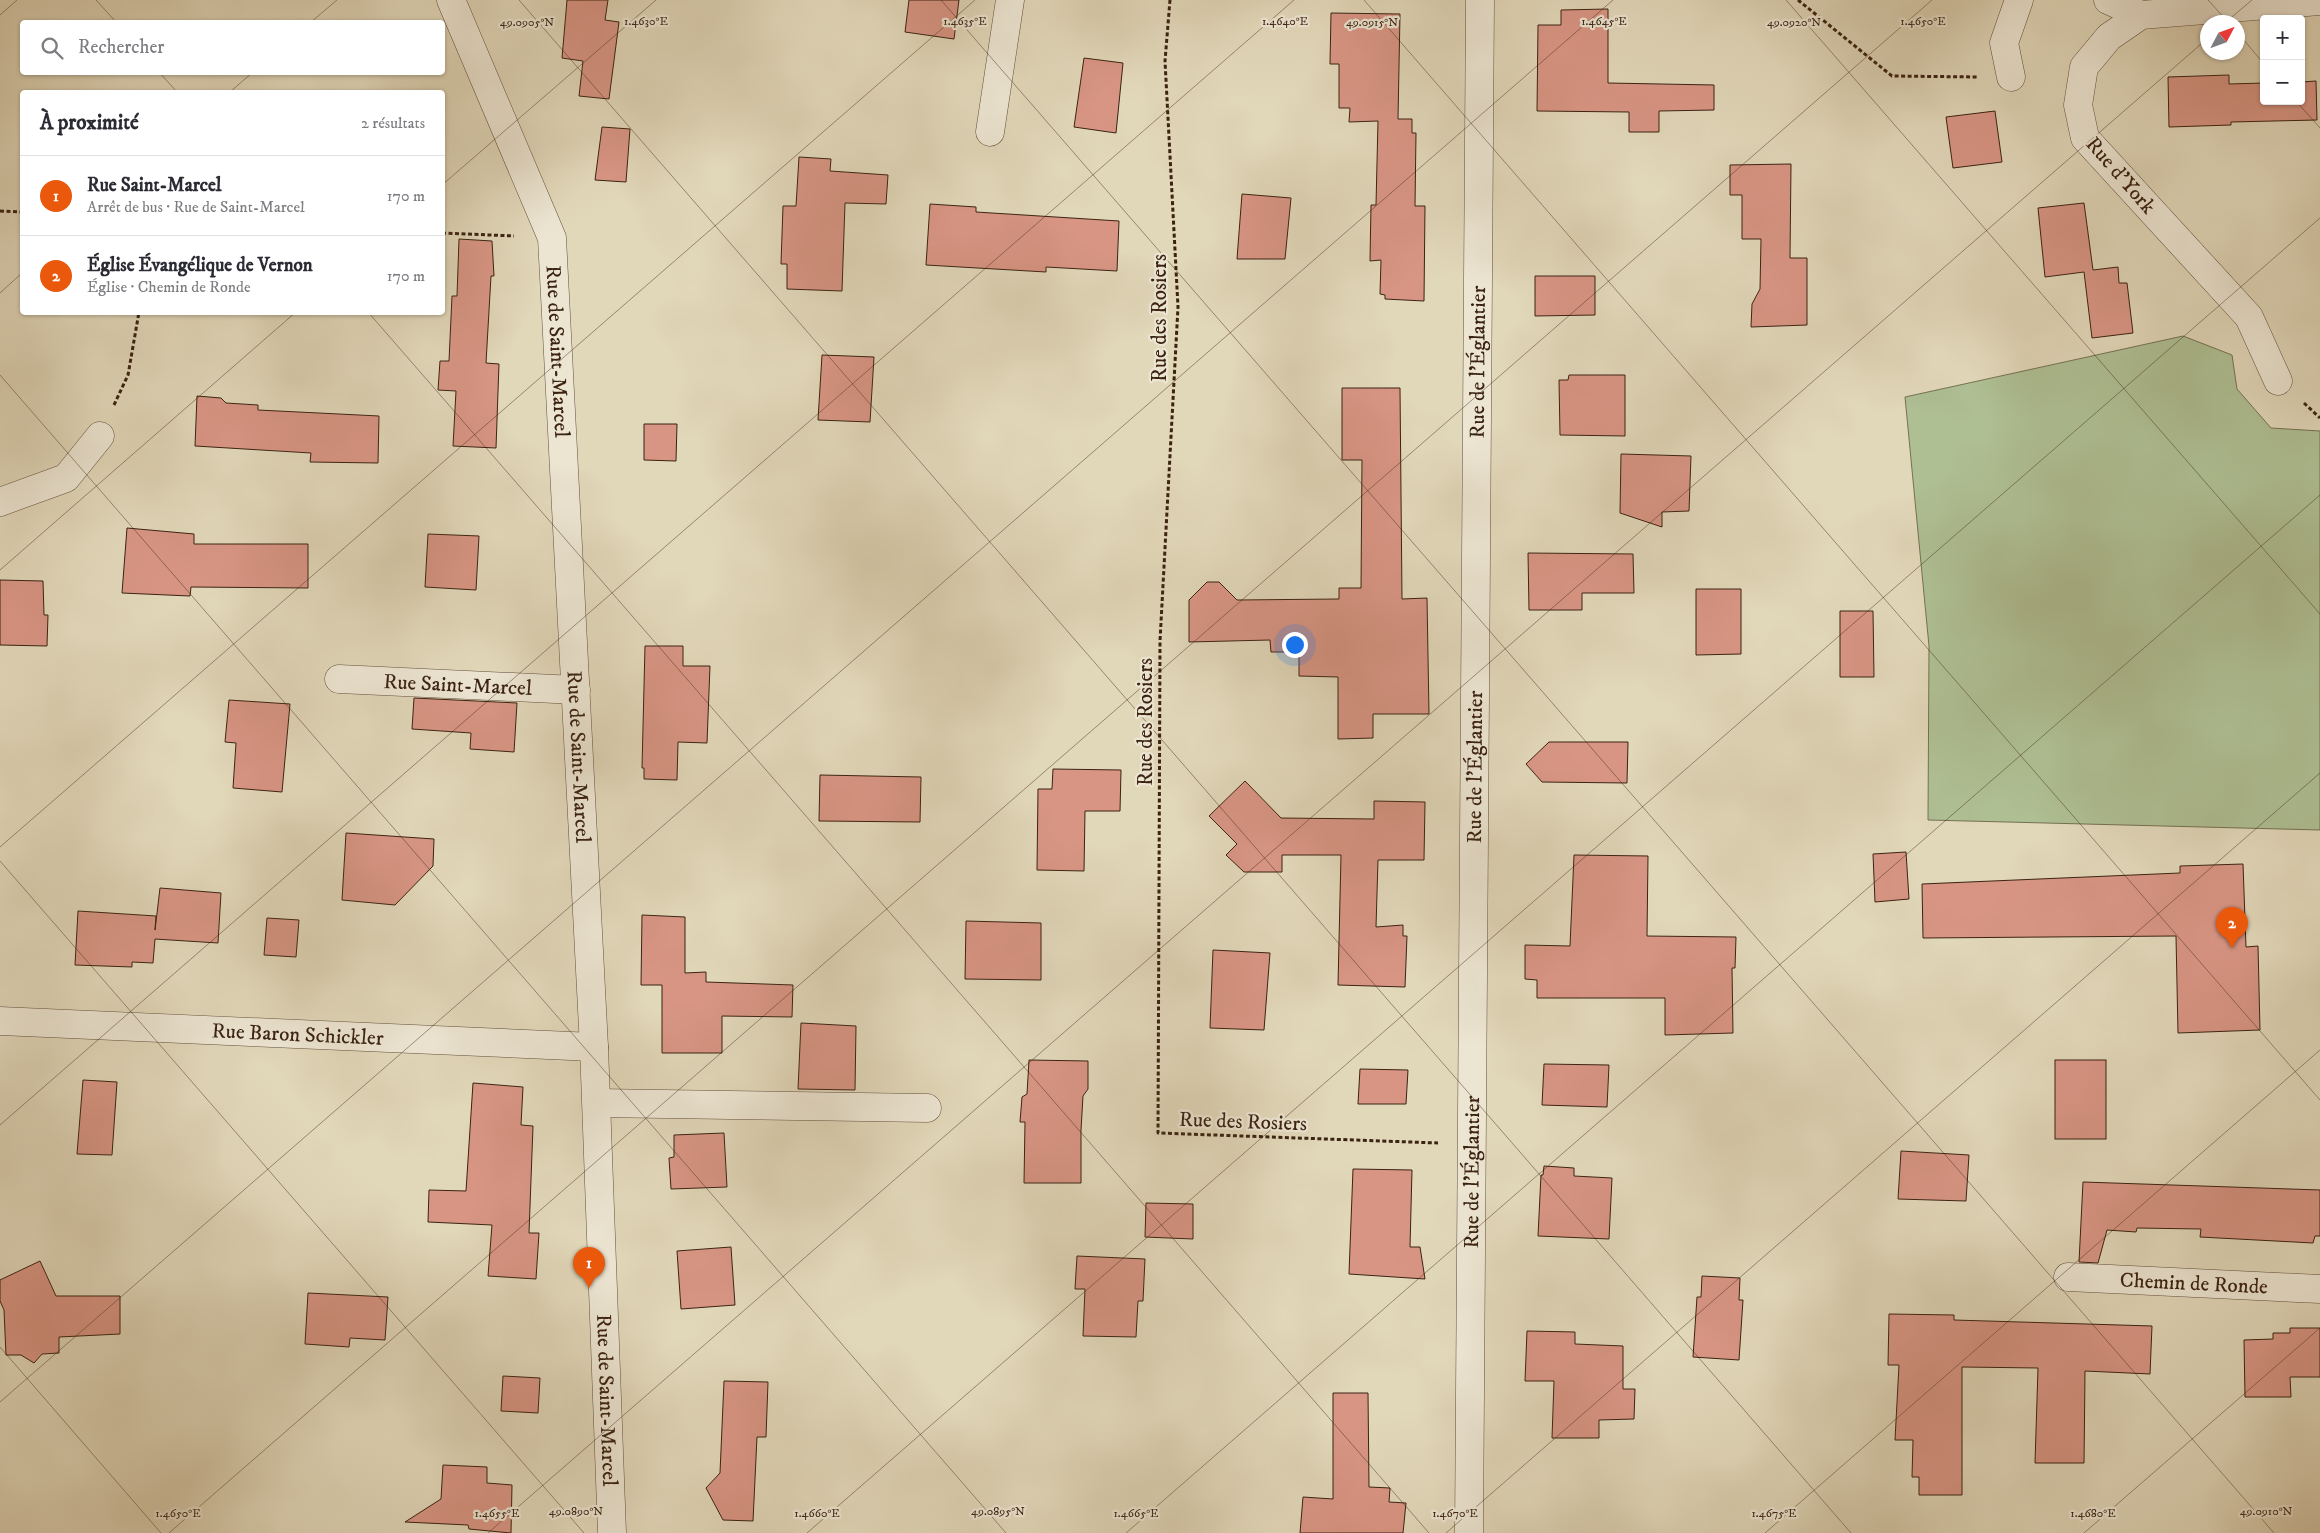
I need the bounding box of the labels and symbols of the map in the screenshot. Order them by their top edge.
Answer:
text: 1.4630°E [624,14,668,29]
text: 1.4635°E [943,14,987,29]
text: 1.4640°E [1262,14,1309,29]
text: 1.4645°E [1581,14,1627,29]
text: 1.4650°E [1900,14,1946,29]
text: 49.0905°N [500,15,554,30]
text: 49.0915°N [1346,15,1398,30]
text: 49.0920°N [1767,15,1821,30]
north arrow [2200,15,2245,60]
street label: Rue d'York [2080,132,2161,220]
street label: Rue des Rosiers [1147,254,1173,382]
street label: Rue de Saint-Marcel [539,265,574,439]
street label: Rue de l'Églantier [1464,285,1492,438]
your location [1282,632,1308,658]
street label: Rue des Rosiers [1133,658,1159,786]
street label: Rue Saint-Marcel [383,669,533,702]
street label: Rue de Saint-Marcel [560,670,595,844]
street label: Rue de l'Églantier [1461,690,1489,843]
pin: 2 [2216,907,2248,948]
street label: Rue Baron Schickler [211,1018,384,1052]
street label: Rue de l'Églantier [1459,1095,1486,1248]
street label: Rue des Rosiers [1179,1107,1307,1137]
pin: 1 [573,1247,605,1288]
street label: Chemin de Ronde [2119,1267,2269,1301]
street label: Rue de Saint-Marcel [590,1314,622,1488]
text: 49.0890°N [549,1504,603,1519]
text: 49.0895°N [971,1504,1025,1519]
text: 49.0910°N [2240,1504,2292,1519]
text: 1.4650°E [155,1506,201,1521]
text: 1.4655°E [475,1506,520,1521]
text: 1.4660°E [794,1506,840,1521]
text: 1.4665°E [1113,1506,1159,1521]
text: 1.4670°E [1432,1506,1478,1521]
text: 1.4675°E [1751,1506,1797,1521]
text: 1.4680°E [2070,1506,2116,1521]

